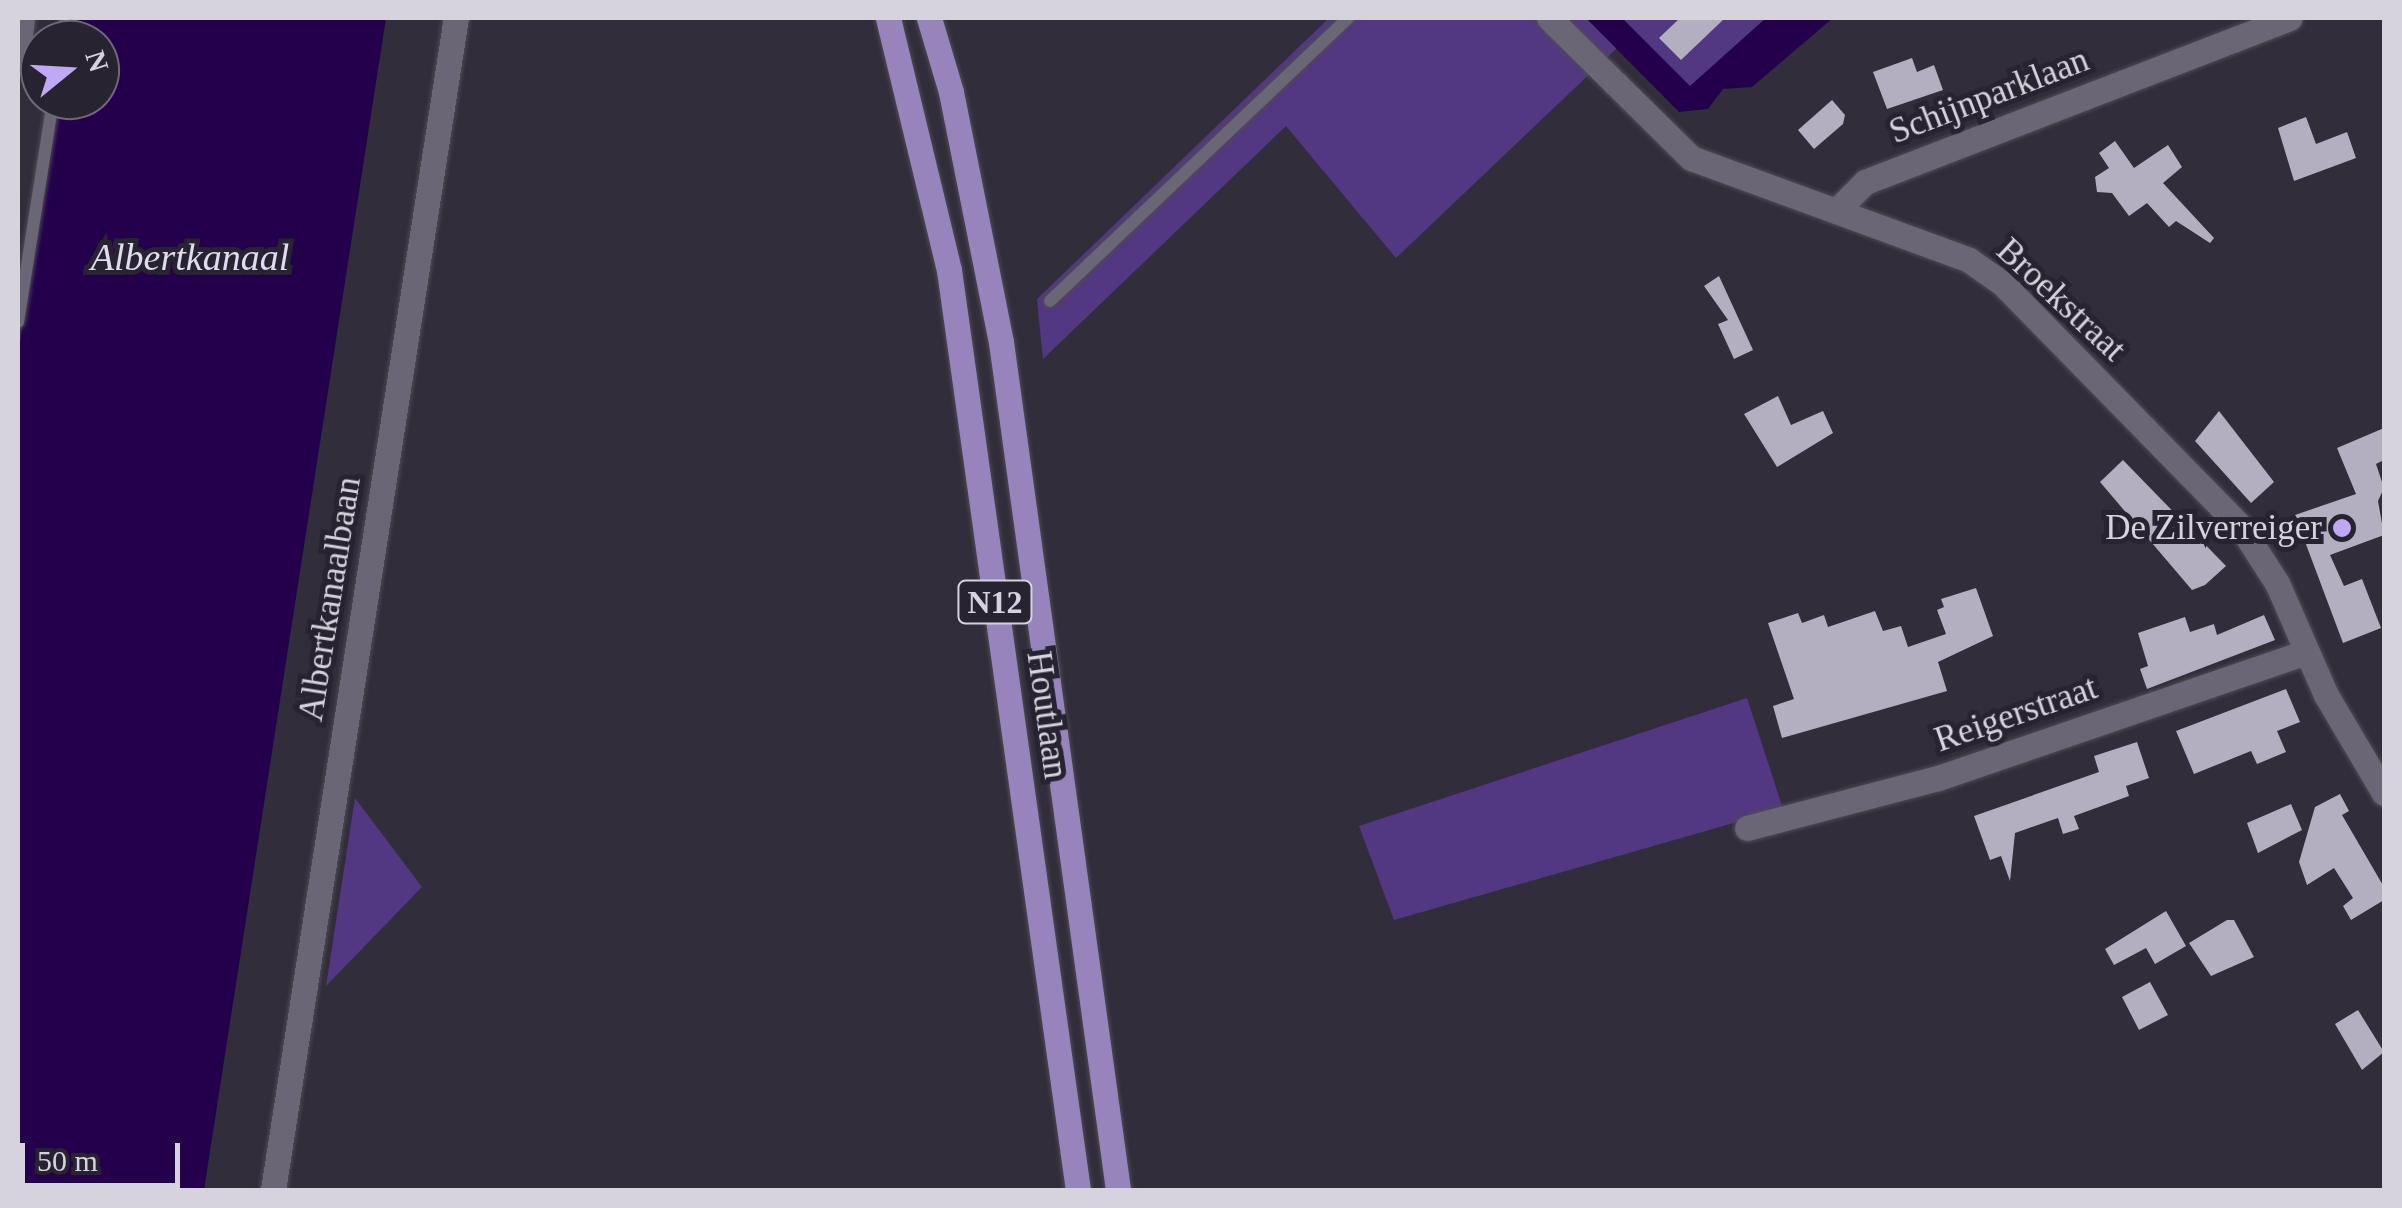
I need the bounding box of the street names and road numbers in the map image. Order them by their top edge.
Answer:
street label: Schijnparklaan [1883,39,2095,153]
street label: Broekstraat [1988,230,2134,370]
street label: Albertkanaalbaan [290,474,370,724]
road number: N12 [955,575,1035,629]
street label: Houtlaan [1017,649,1077,781]
street label: Reigerstraat [1929,667,2103,761]

